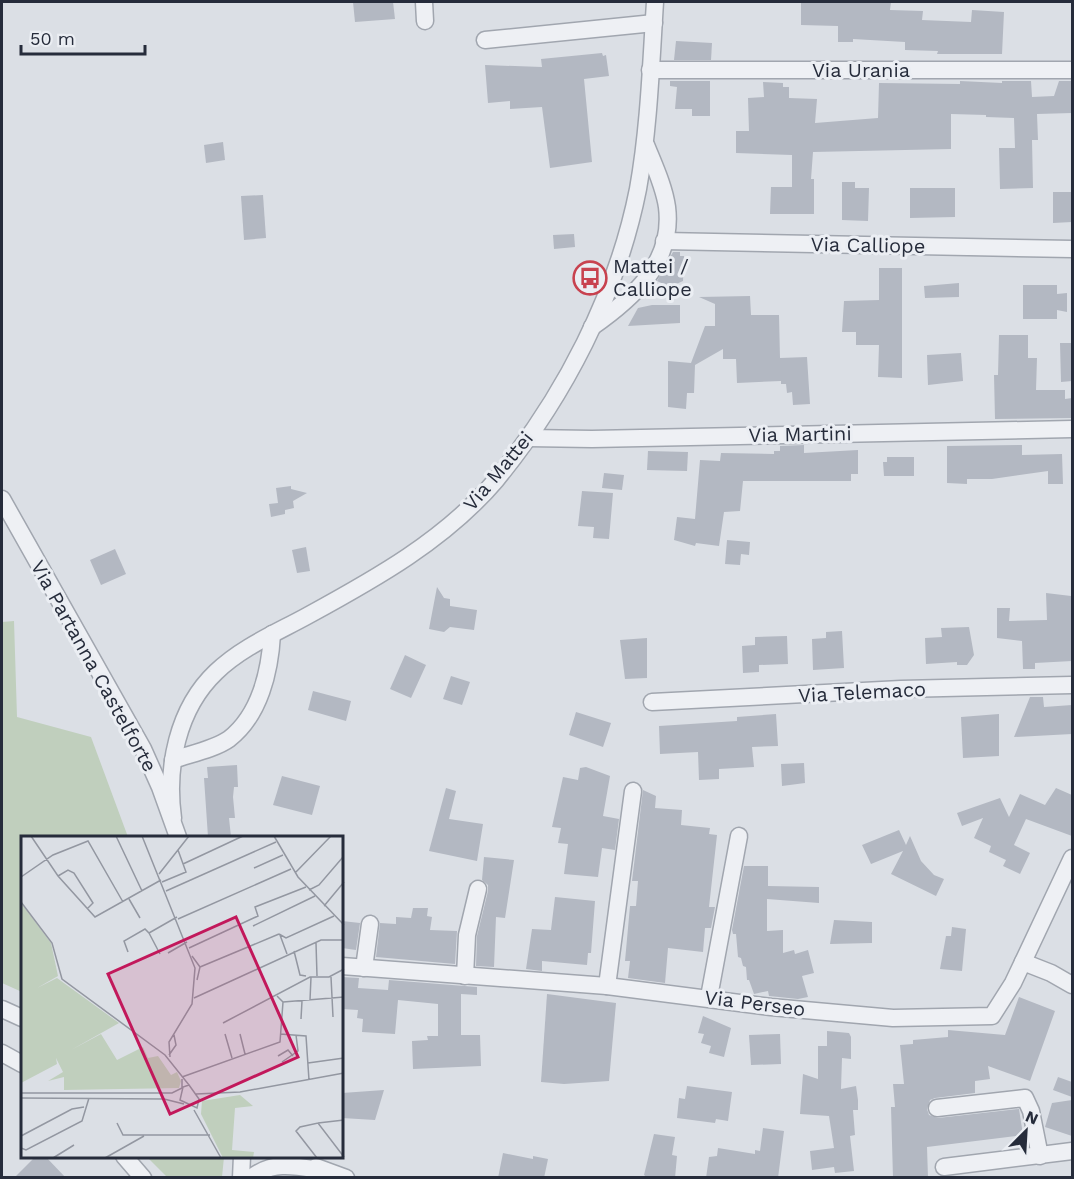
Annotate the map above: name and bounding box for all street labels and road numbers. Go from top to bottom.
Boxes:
street label: Via Urania [812,58,910,82]
street label: Via Calliope [810,232,926,258]
street label: Via Martini [748,421,852,447]
street label: Via Mattei [458,426,538,516]
street label: Via Partanna Castelforte [26,556,162,776]
street label: Via Telemaco [797,677,927,707]
street label: Via Perseo [703,985,807,1021]

